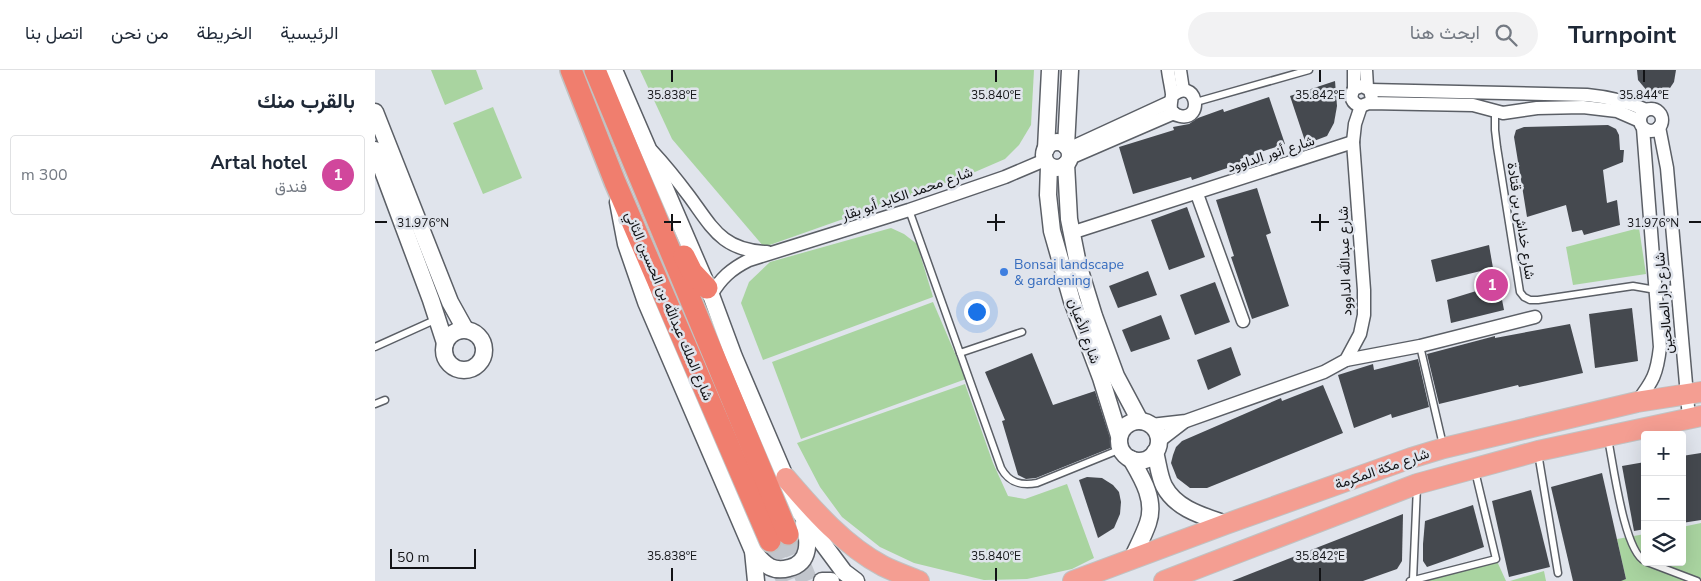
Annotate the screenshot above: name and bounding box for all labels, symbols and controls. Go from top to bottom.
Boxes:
search box [1188,12,1538,57]
text: Turnpoint [1568,19,1676,51]
text: ابحث هنا [1410,20,1480,46]
text: اتصل بنا [25,21,83,45]
text: من نحن [111,21,169,45]
text: الخريطة [197,21,252,45]
text: الرئيسية [280,21,338,45]
icon: search [1492,21,1520,49]
text: بالقرب منك [257,87,355,115]
text: 35.838°E [647,87,697,103]
text: 35.840°E [971,87,1021,103]
text: 35.842°E [1295,87,1345,103]
text: 35.844°E [1619,87,1669,103]
street label: شارع أنور الداوود [1225,131,1317,178]
text: Artal hotel [210,150,307,176]
street label: شارع خداش بن قتادة [1501,161,1540,281]
street label: شارع محمد الكايد أبو بقار [838,163,976,227]
text: 300 m [21,164,68,186]
text: 1 [333,164,343,186]
text: فندق [275,176,307,198]
street label: شارع عبدالله الداوود [1334,206,1357,316]
street label: شارع الملك عبدالله بن الحسين الثاني [619,209,718,404]
text: 31.976°N [397,215,449,231]
text: 31.976°N [1627,215,1679,231]
street label: شارع دار الصالحين [1650,251,1679,355]
place label: Bonsai landscape & gardening [1014,255,1124,290]
marker: Bonsai landscape & gardening [998,266,1010,278]
pin: 1 [1476,266,1508,304]
street label: شارع الأعيان [1062,296,1105,367]
your location [964,299,990,325]
map controls [1641,431,1686,566]
button: + [1641,431,1686,476]
street label: شارع مكة المكرمة [1332,444,1432,495]
button: − [1641,476,1686,521]
button: layers [1641,521,1686,566]
scale bar [390,546,476,569]
text: 50 m [397,548,429,567]
text: 35.838°E [647,548,697,564]
text: 35.840°E [971,548,1021,564]
text: 35.842°E [1295,548,1345,564]

